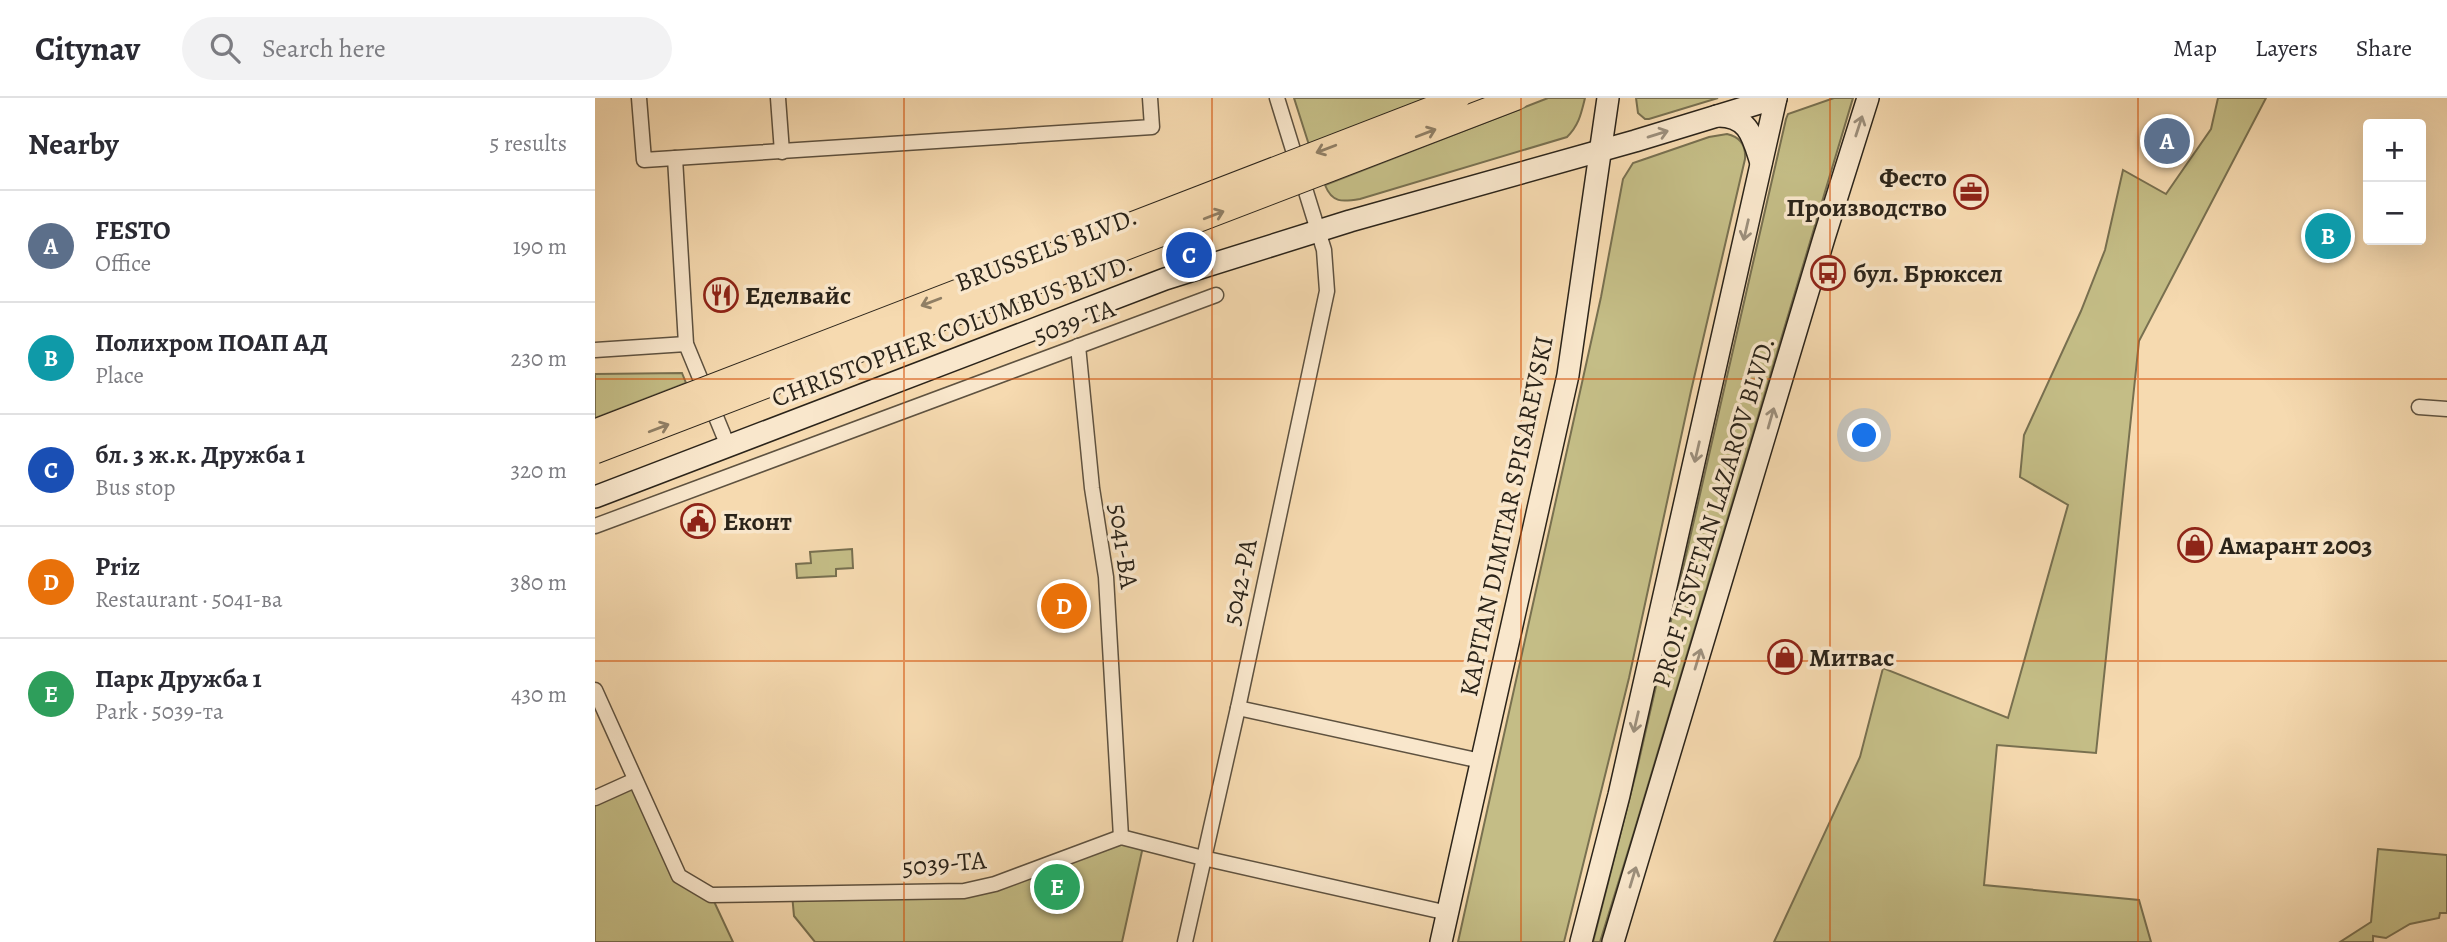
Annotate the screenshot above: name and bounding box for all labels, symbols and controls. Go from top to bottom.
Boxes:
search box [182,17,672,80]
text: Citynav [35,26,140,71]
icon: search [206,29,244,67]
text: Search here [262,31,386,66]
text: Map [2173,32,2217,64]
text: Layers [2255,32,2318,64]
text: Share [2356,32,2412,64]
one-way arrow [1853,115,1866,137]
pin: A [2144,115,2190,167]
map controls [2363,119,2426,245]
button: + [2363,119,2426,182]
text: Nearby [28,124,119,164]
one-way arrow [1415,125,1437,138]
one-way arrow [1647,127,1669,140]
text: 5 results [490,128,567,159]
one-way arrow [1316,144,1337,156]
place label: Фесто Производство [1786,160,1947,225]
office icon: Фесто Производство [1952,173,1990,211]
button: − [2363,182,2426,245]
street label: BRUSSELS BLVD. [950,199,1142,300]
one-way arrow [1203,207,1225,220]
pin: B [2305,210,2351,262]
text: FESTO [95,213,170,248]
one-way arrow [1739,218,1753,241]
pin: C [1166,229,1212,281]
text: A [44,231,58,262]
text: 190 m [513,231,567,262]
street label: CHRISTOPHER COLUMBUS BLVD. [766,245,1138,416]
text: Office [95,248,151,279]
bus stop icon: бул. Брюксел [1809,254,1847,292]
place label: бул. Брюксел [1853,256,2003,291]
restaurant icon: Еделвайс [702,276,740,314]
place label: Еделвайс [745,278,851,313]
street label: 5039-ТА [1028,290,1121,352]
one-way arrow [921,296,942,309]
text: Полихром ПОАП АД [95,325,328,360]
street label: KAPITAN DIMITAR SPISAREVSKI [1451,333,1562,700]
street label: PROF. TSVETAN LAZAROV BLVD. [1643,333,1783,692]
text: B [44,343,58,374]
text: 230 m [511,343,567,374]
text: Place [95,360,144,391]
one-way arrow [1765,407,1778,429]
your location [1847,418,1881,452]
one-way arrow [647,421,669,433]
text: бл. 3 ж.к. Дружба 1 [95,437,305,472]
one-way arrow [1689,440,1703,463]
text: C [44,455,58,486]
text: 320 m [511,455,567,486]
text: Bus stop [95,472,175,503]
street label: 5041-ВА [1100,501,1147,592]
public building icon: Еконт [679,502,717,540]
place label: Еконт [723,504,792,539]
shop icon: Амарант 2003 [2176,526,2214,564]
place label: Амарант 2003 [2218,528,2373,563]
street label: 5042-РА [1213,535,1266,628]
text: Priz [95,549,140,584]
text: D [43,567,59,598]
text: 380 m [510,567,567,598]
pin: D [1041,580,1087,632]
text: Restaurant · 5041-ва [95,584,283,615]
shop icon: Митвас [1766,638,1804,676]
place label: Митвас [1809,640,1894,675]
one-way arrow [1693,648,1706,670]
text: Парк Дружба 1 [95,661,262,696]
text: E [44,679,58,710]
text: 430 m [511,679,567,710]
text: Park · 5039-та [95,696,224,727]
one-way arrow [1628,710,1641,732]
street label: 5039-ТА [900,842,988,885]
pin: E [1034,861,1080,913]
one-way arrow [1627,866,1640,888]

